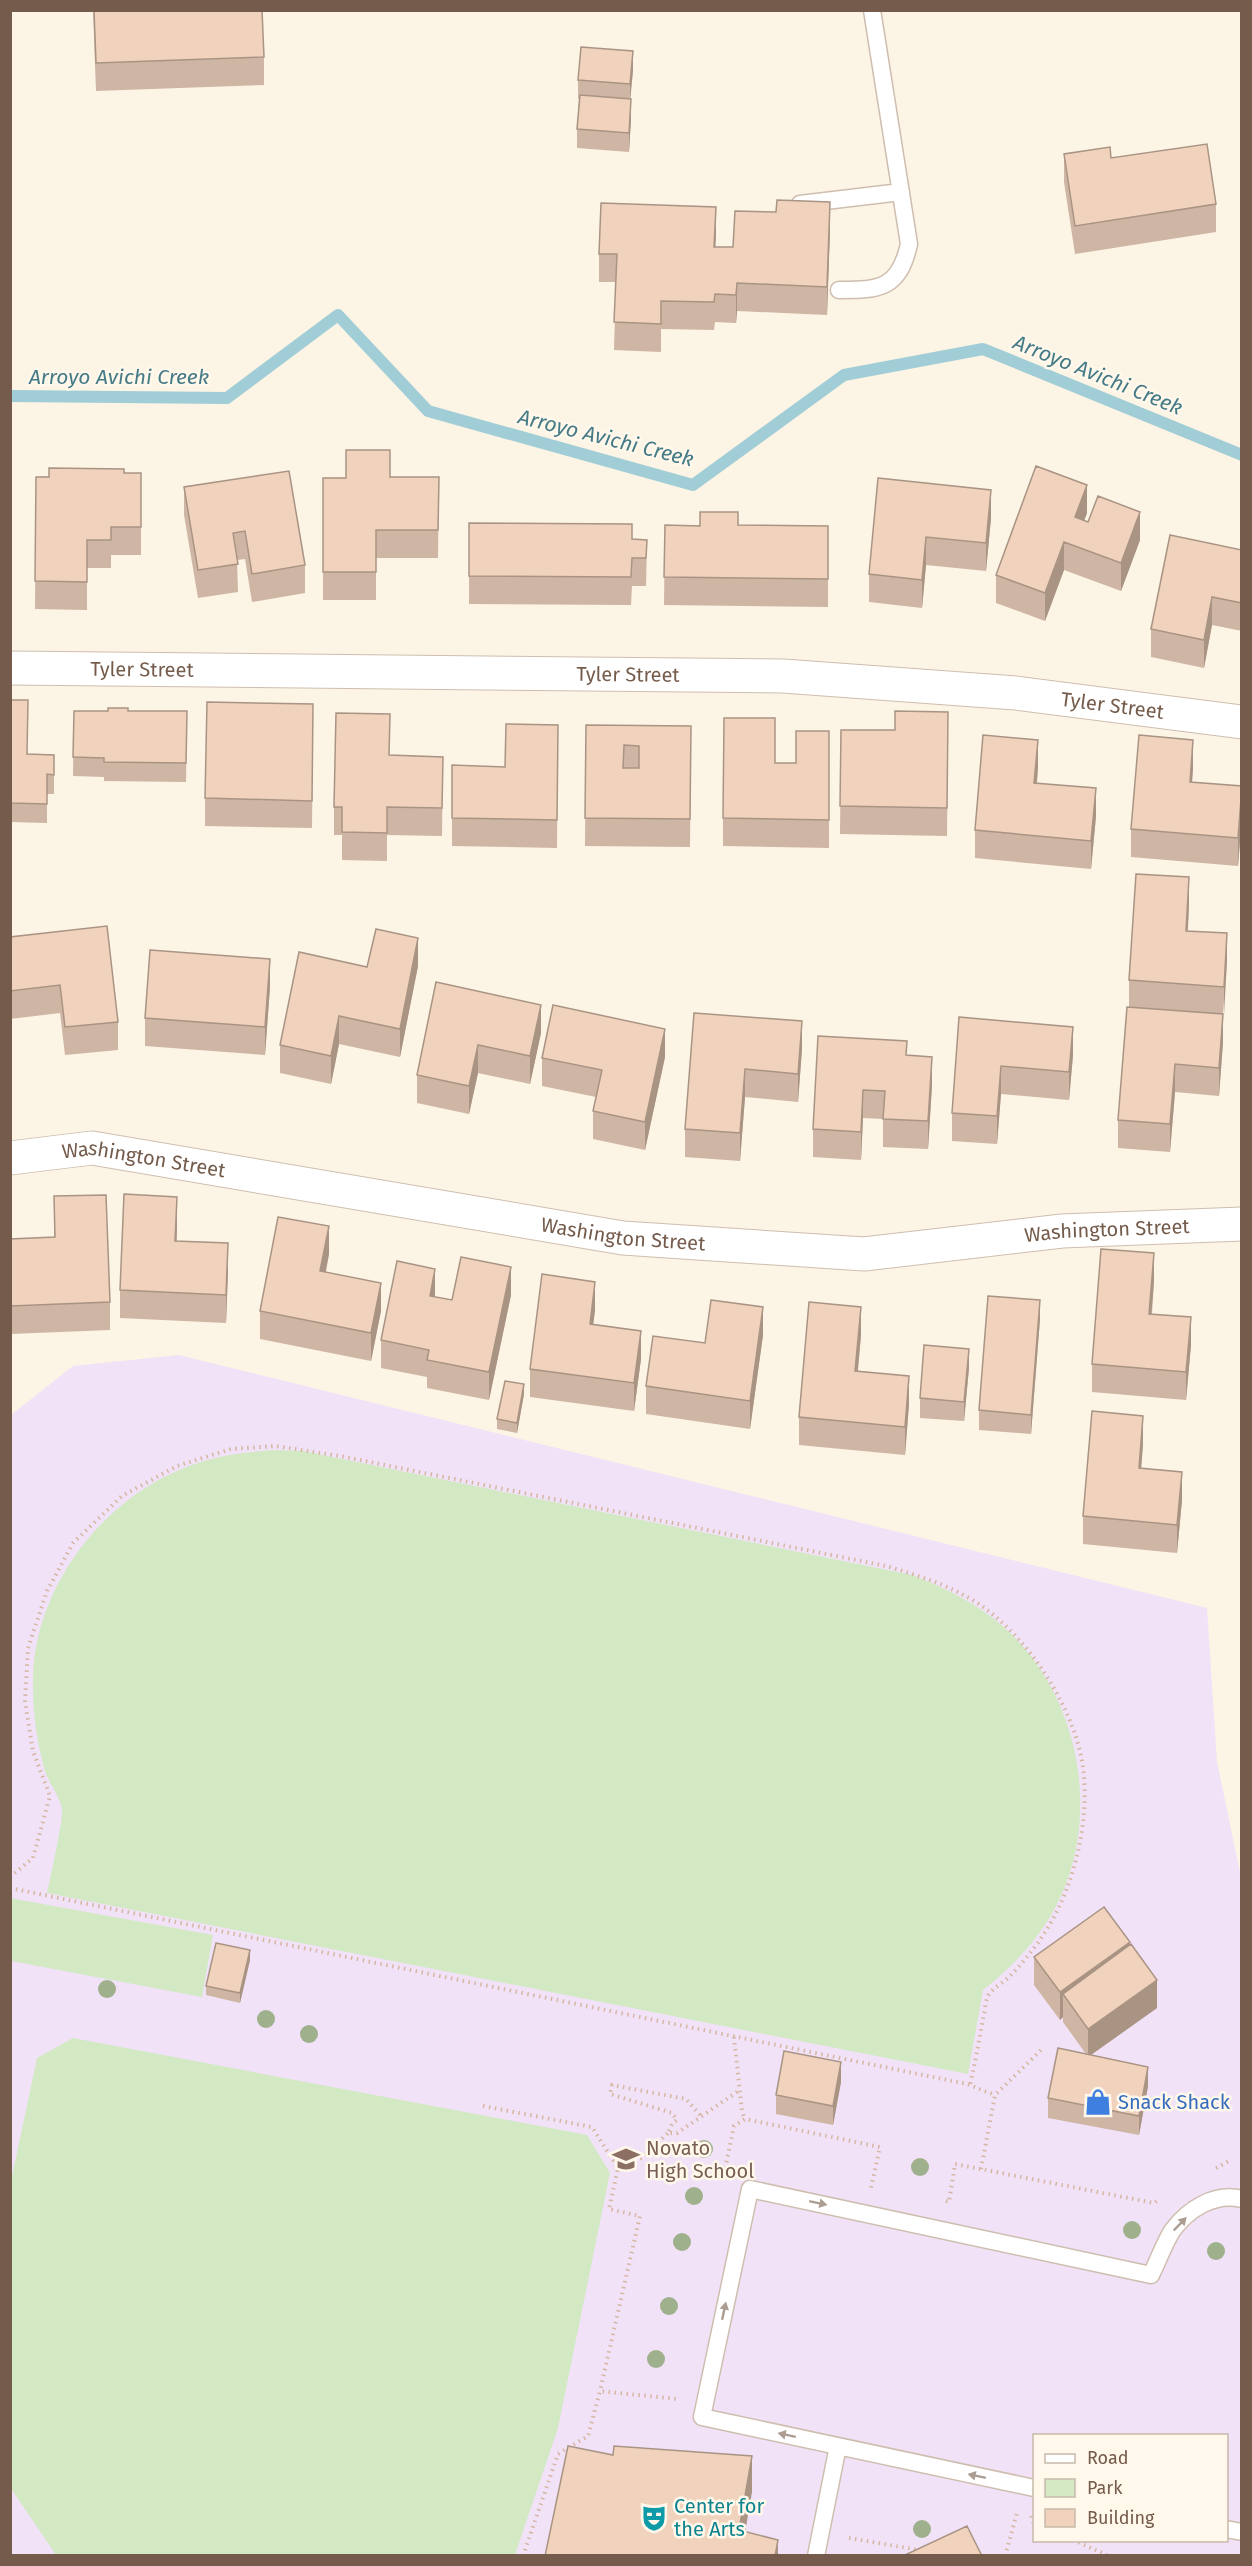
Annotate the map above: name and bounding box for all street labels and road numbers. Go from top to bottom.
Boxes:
street label: Tyler Street [90,657,195,682]
street label: Tyler Street [576,662,681,687]
street label: Tyler Street [1060,687,1166,724]
street label: Washington Street [60,1136,228,1183]
street label: Washington Street [539,1212,707,1255]
street label: Washington Street [1023,1214,1191,1247]

